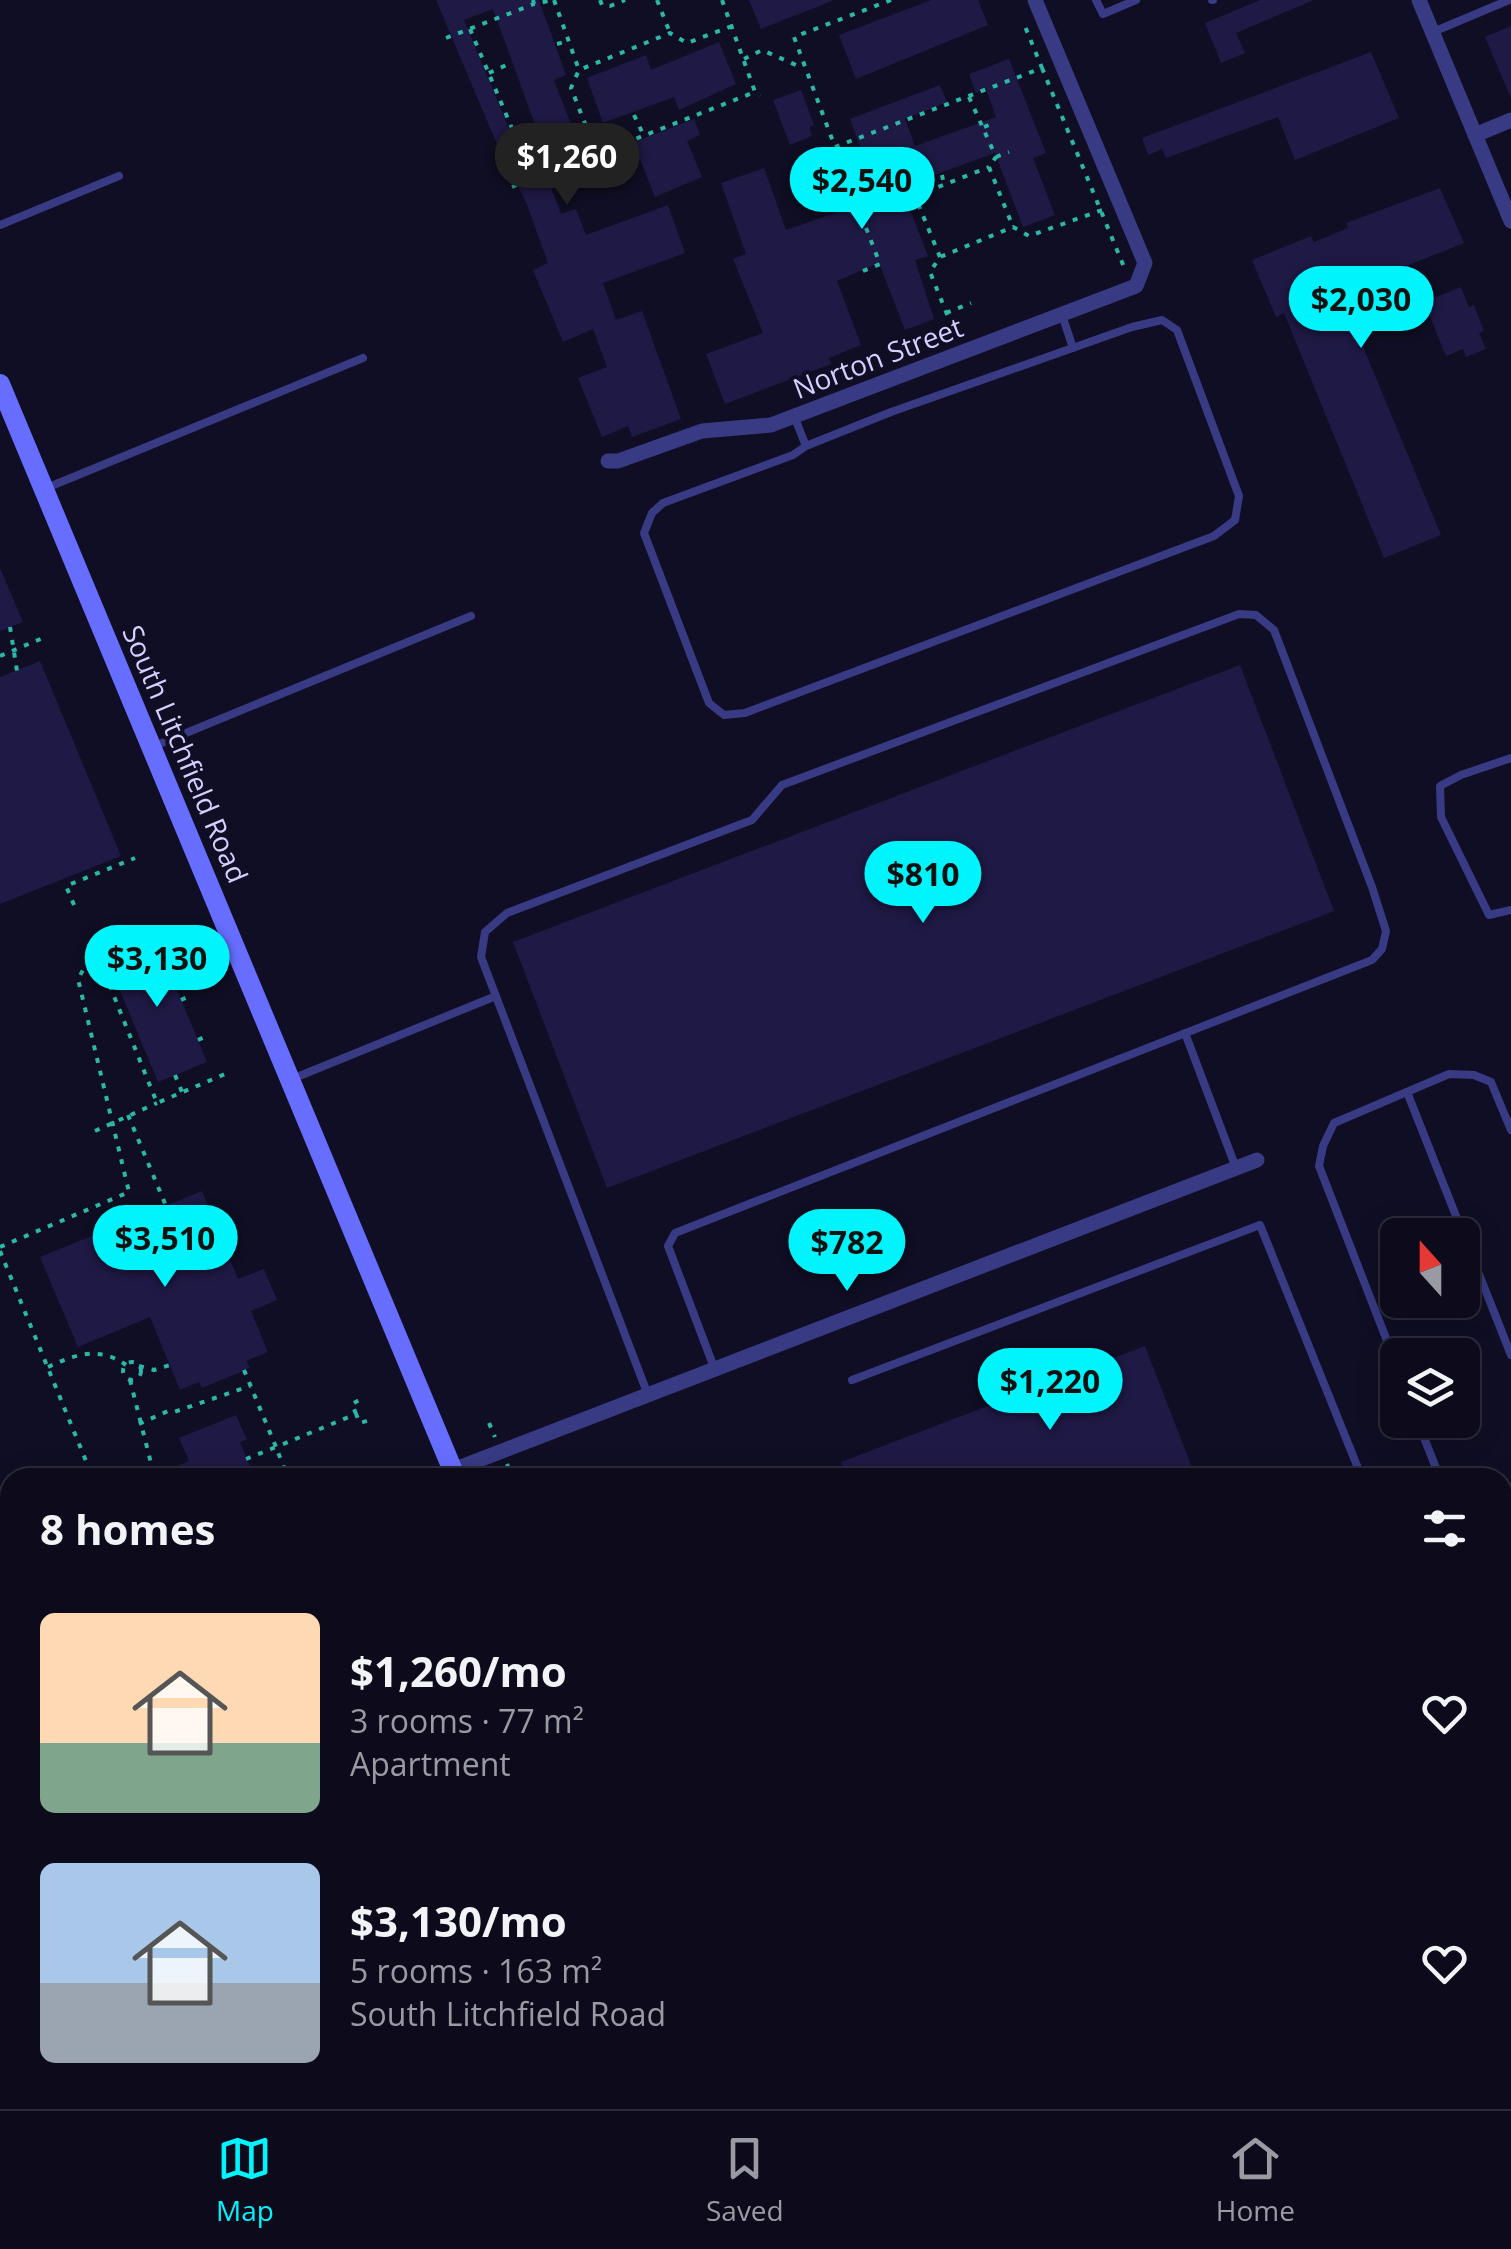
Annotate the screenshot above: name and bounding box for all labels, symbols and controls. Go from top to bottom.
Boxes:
pin: $1,260 [486,123,648,208]
text: $1,260 [517,134,617,177]
pin: $2,540 [781,147,943,232]
text: $2,540 [812,158,912,201]
pin: $2,030 [1280,266,1442,351]
text: $2,030 [1311,277,1411,320]
street label: Norton Street [787,307,968,407]
street label: South Litchfield Road [114,619,257,888]
pin: $810 [864,841,982,926]
text: $810 [886,852,960,895]
pin: $3,130 [76,925,238,1010]
text: $3,130 [107,936,207,979]
pin: $3,510 [84,1205,246,1290]
pin: $782 [788,1209,906,1294]
text: $3,510 [115,1216,215,1259]
north arrow [1380,1218,1480,1318]
map controls [1380,1218,1480,1438]
text: $782 [810,1220,884,1263]
button: layers [1380,1338,1480,1438]
pin: $1,220 [969,1348,1131,1433]
text: $1,220 [1000,1359,1100,1402]
text: 8 homes [40,1500,215,1557]
icon: filters [1417,1501,1472,1556]
text: $1,260/mo [350,1642,567,1699]
icon: home [120,1653,240,1773]
icon: heart [1417,1686,1472,1741]
text: 3 rooms · 77 m² [350,1699,584,1742]
text: Apartment [350,1742,511,1785]
text: $3,130/mo [350,1892,567,1949]
icon: home [120,1903,240,2023]
icon: heart [1417,1936,1472,1991]
text: 5 rooms · 163 m² [350,1949,602,1992]
text: South Litchfield Road [350,1992,666,2035]
tab: Map [216,2131,274,2229]
tab: Saved [706,2131,784,2229]
tab: Home [1216,2131,1295,2229]

